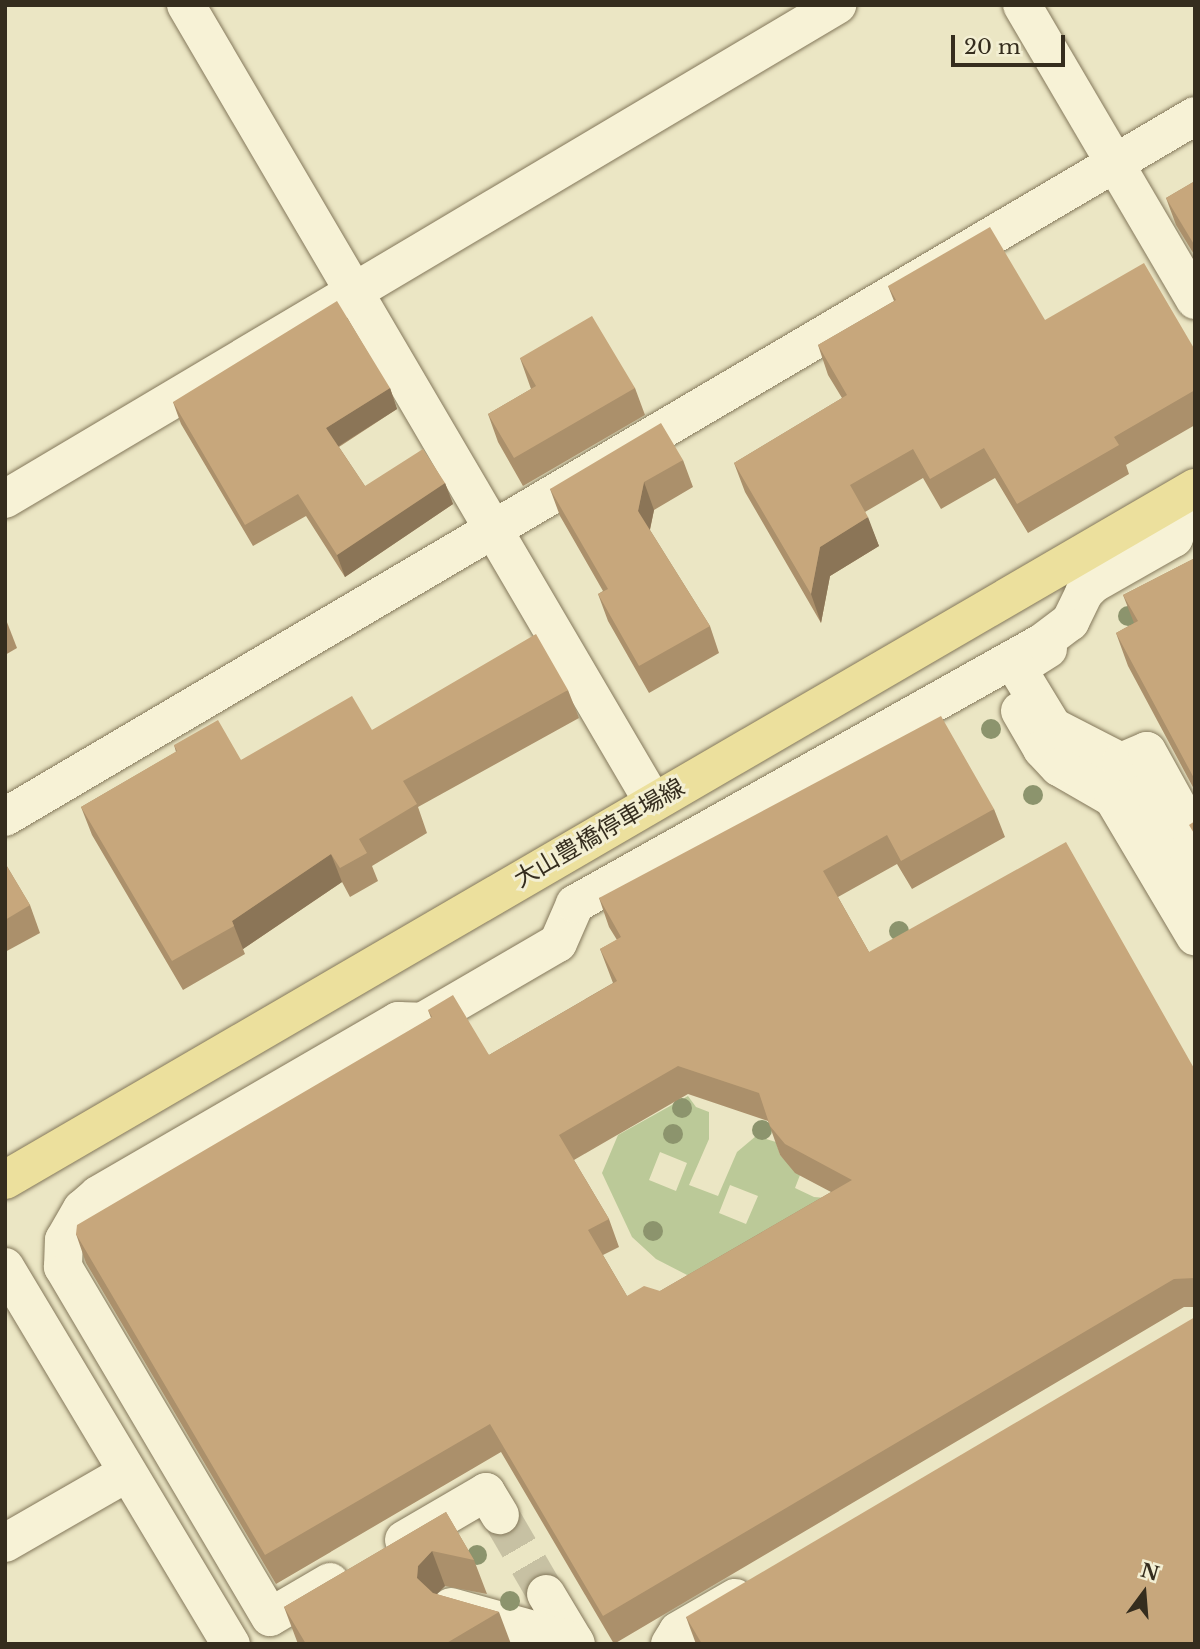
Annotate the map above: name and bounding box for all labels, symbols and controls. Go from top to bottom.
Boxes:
scale bar [955,21,1069,65]
text: 20 m [964,34,1021,60]
street label: 大山豊橋停車場線 [509,773,689,893]
north arrow [1109,1558,1179,1628]
text: N [1138,1559,1162,1586]

